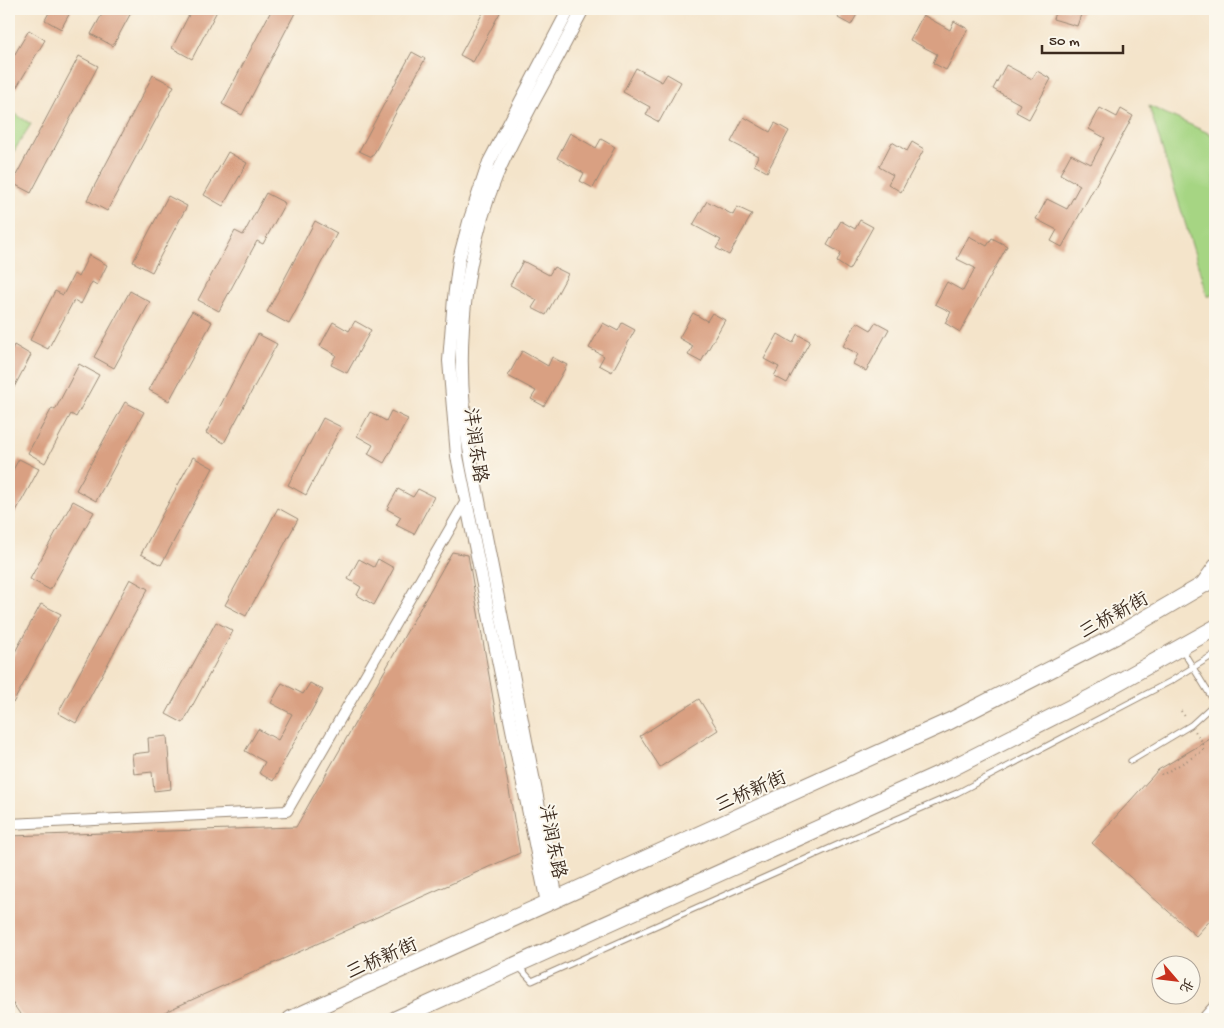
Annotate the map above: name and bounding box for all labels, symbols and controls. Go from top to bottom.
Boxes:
scale bar [1042,22,1123,54]
text: 50 m [1049,33,1080,51]
street label: 沣润东路 [457,406,491,485]
street label: 三桥新街 [1075,588,1154,646]
street label: 三桥新街 [712,766,791,819]
street label: 沣润东路 [532,802,570,881]
street label: 三桥新街 [343,933,422,986]
north arrow [1152,956,1202,1006]
text: 北 [1174,975,1196,995]

